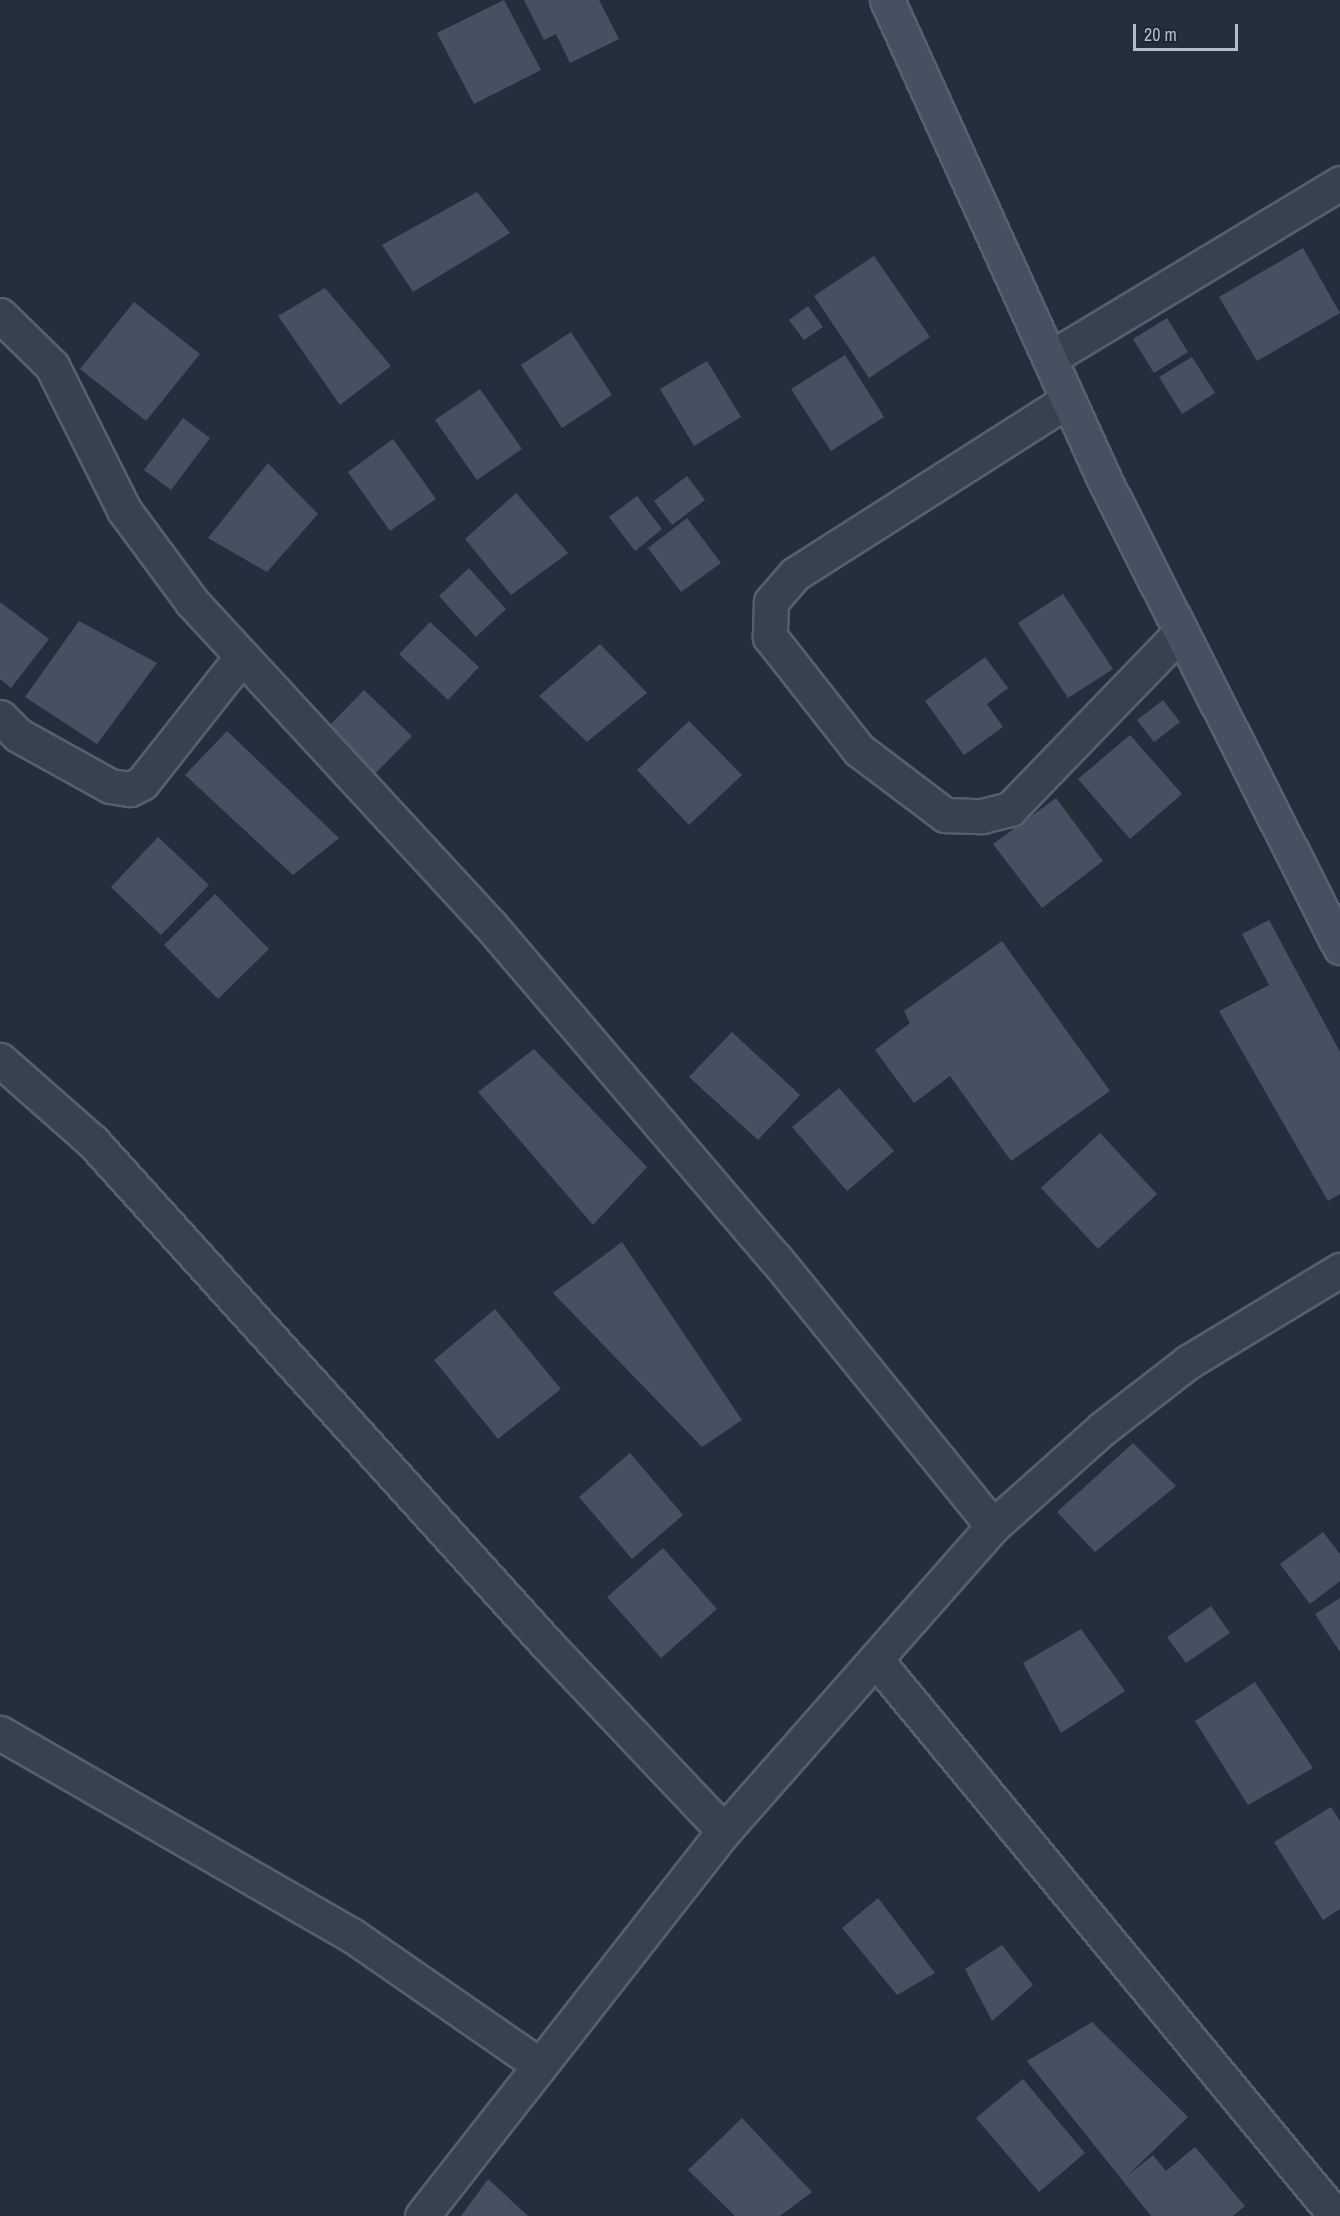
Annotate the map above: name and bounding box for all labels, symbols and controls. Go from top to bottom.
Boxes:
scale bar [1136,12,1241,50]
text: 20 m [1144,22,1177,47]

